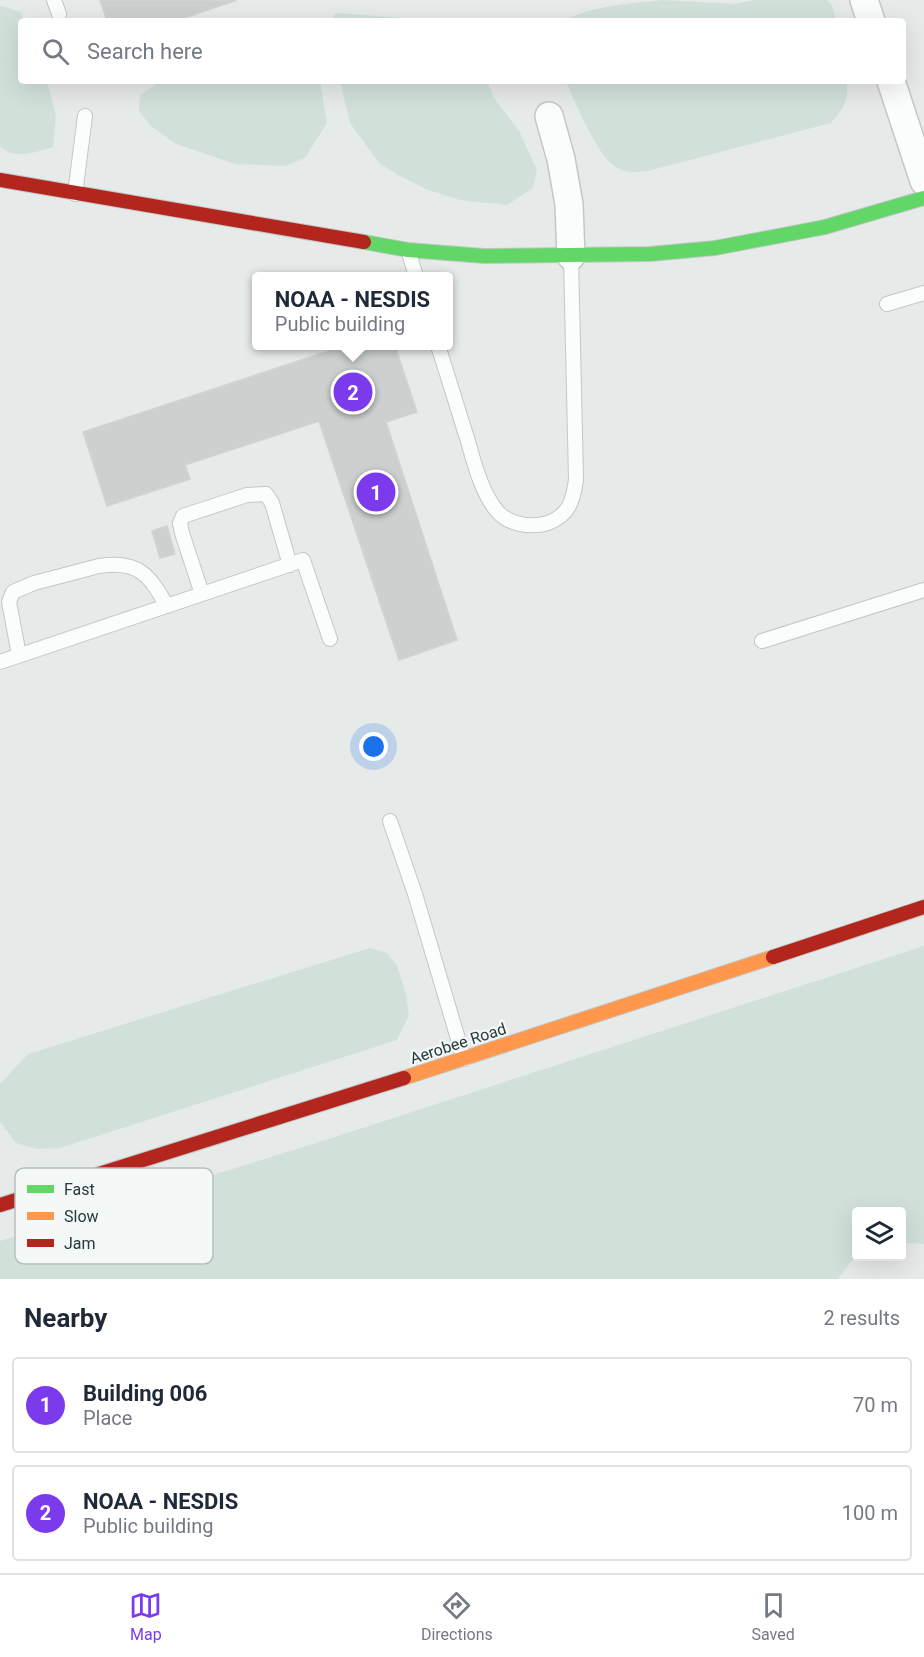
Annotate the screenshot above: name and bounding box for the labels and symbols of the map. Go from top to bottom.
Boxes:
pin: 2 [334,370,372,414]
pin: 1 [356,470,395,514]
your location [359,732,388,761]
street label: Aerobee Road [408,1019,509,1068]
legend [15,1168,213,1264]
text: Fast [64,1180,95,1199]
text: Slow [64,1207,99,1226]
text: Jam [64,1234,96,1253]

